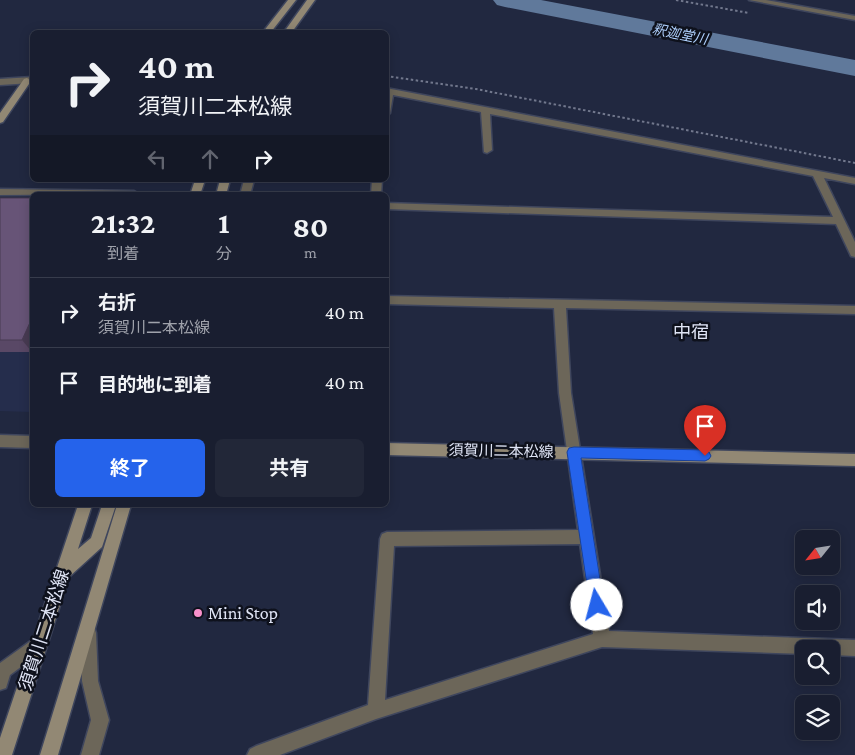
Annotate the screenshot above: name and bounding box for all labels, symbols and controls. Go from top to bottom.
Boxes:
water label: 釈迦堂川 [651,21,711,48]
text: 40 m [138,47,215,86]
icon: right [55,50,120,115]
text: 須賀川二本松線 [138,94,292,119]
icon: left [143,145,171,173]
icon: ahead [196,145,224,173]
icon: right [249,145,277,173]
text: 21:32 [91,206,155,239]
text: 1 [218,206,230,239]
text: 80 [293,210,328,243]
text: m [304,244,317,261]
text: 到着 [107,245,139,262]
text: 分 [216,245,232,262]
text: 右折 [98,292,136,313]
icon: right [55,299,83,327]
text: 40 m [325,302,364,323]
text: 須賀川二本松線 [98,319,210,336]
district label: 中宿 [673,322,709,342]
icon: arrive [55,369,83,397]
text: 40 m [325,372,364,393]
text: 目的地に到着 [98,374,212,395]
pin [684,405,726,456]
icon: arrive [691,412,719,440]
button: 終了 [55,439,205,497]
button: 共有 [215,439,364,497]
street label: 須賀川二本松線 [448,442,554,460]
north arrow [795,530,840,575]
map controls [795,530,840,740]
street label: 須賀川二本松線 [15,567,73,693]
position arrow [570,578,622,630]
button: sound [795,585,840,630]
place label: Mini Stop [208,603,278,623]
marker: Mini Stop [192,607,204,619]
button: search [795,640,840,685]
button: layers [795,695,840,740]

